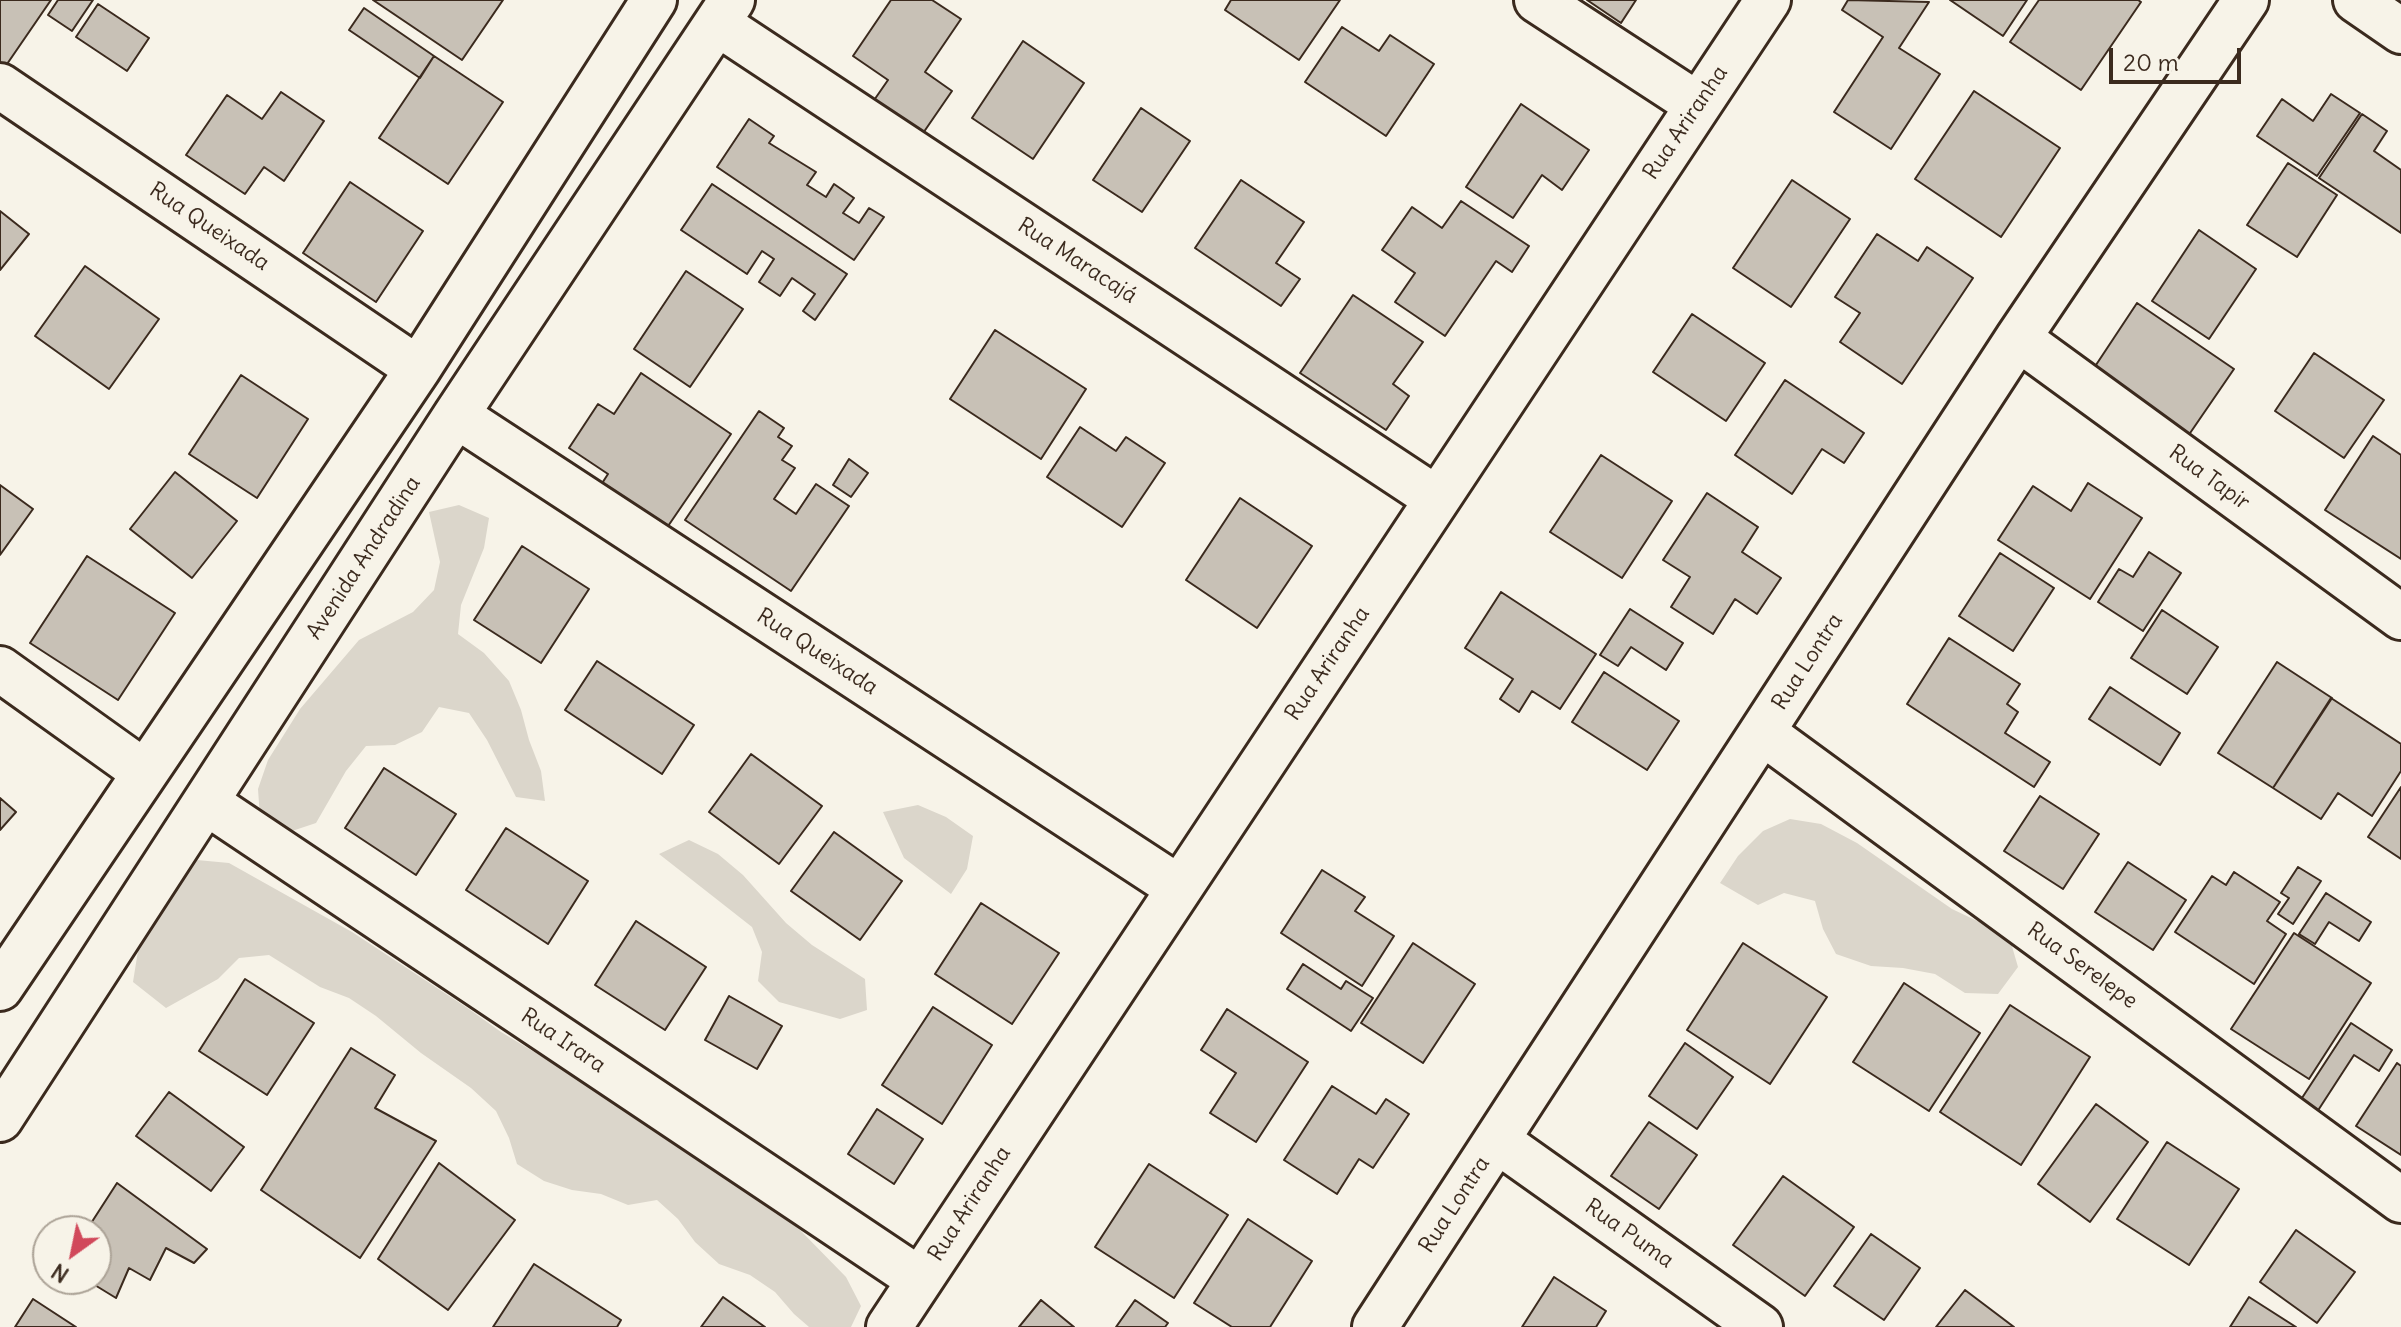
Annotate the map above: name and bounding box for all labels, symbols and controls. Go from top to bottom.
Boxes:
scale bar [2113,32,2245,82]
text: 20 m [2123,47,2179,77]
street label: Rua Ariranha [1638,61,1734,185]
street label: Rua Queixada [144,177,274,277]
street label: Rua Maracajá [1012,213,1142,309]
street label: Rua Tapir [2163,440,2255,516]
street label: Avenida Andradina [301,472,427,644]
street label: Rua Ariranha [1280,602,1376,726]
street label: Rua Queixada [752,603,882,701]
street label: Rua Lontra [1767,609,1849,715]
street label: Rua Serelepe [2022,917,2142,1015]
street label: Rua Irara [516,1003,610,1079]
street label: Rua Ariranha [923,1142,1017,1266]
street label: Rua Lontra [1414,1152,1496,1258]
street label: Rua Puma [1580,1194,1678,1274]
north arrow [32,1215,112,1295]
text: N [46,1258,74,1289]

